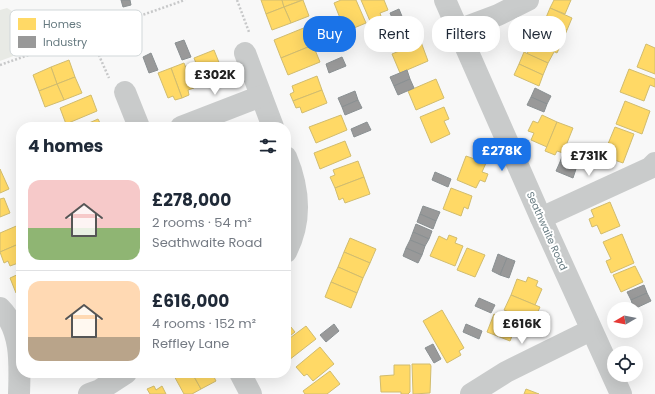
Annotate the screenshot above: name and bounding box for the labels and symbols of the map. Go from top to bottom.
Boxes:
legend [10,10,142,56]
text: Homes [43,16,82,32]
text: Industry [43,34,88,50]
pin: £302K [187,62,243,96]
pin: £278K [474,138,530,172]
pin: £731K [561,143,617,177]
street label: Seathwaite Road [523,189,571,273]
north arrow [607,302,643,338]
pin: £616K [494,311,550,345]

